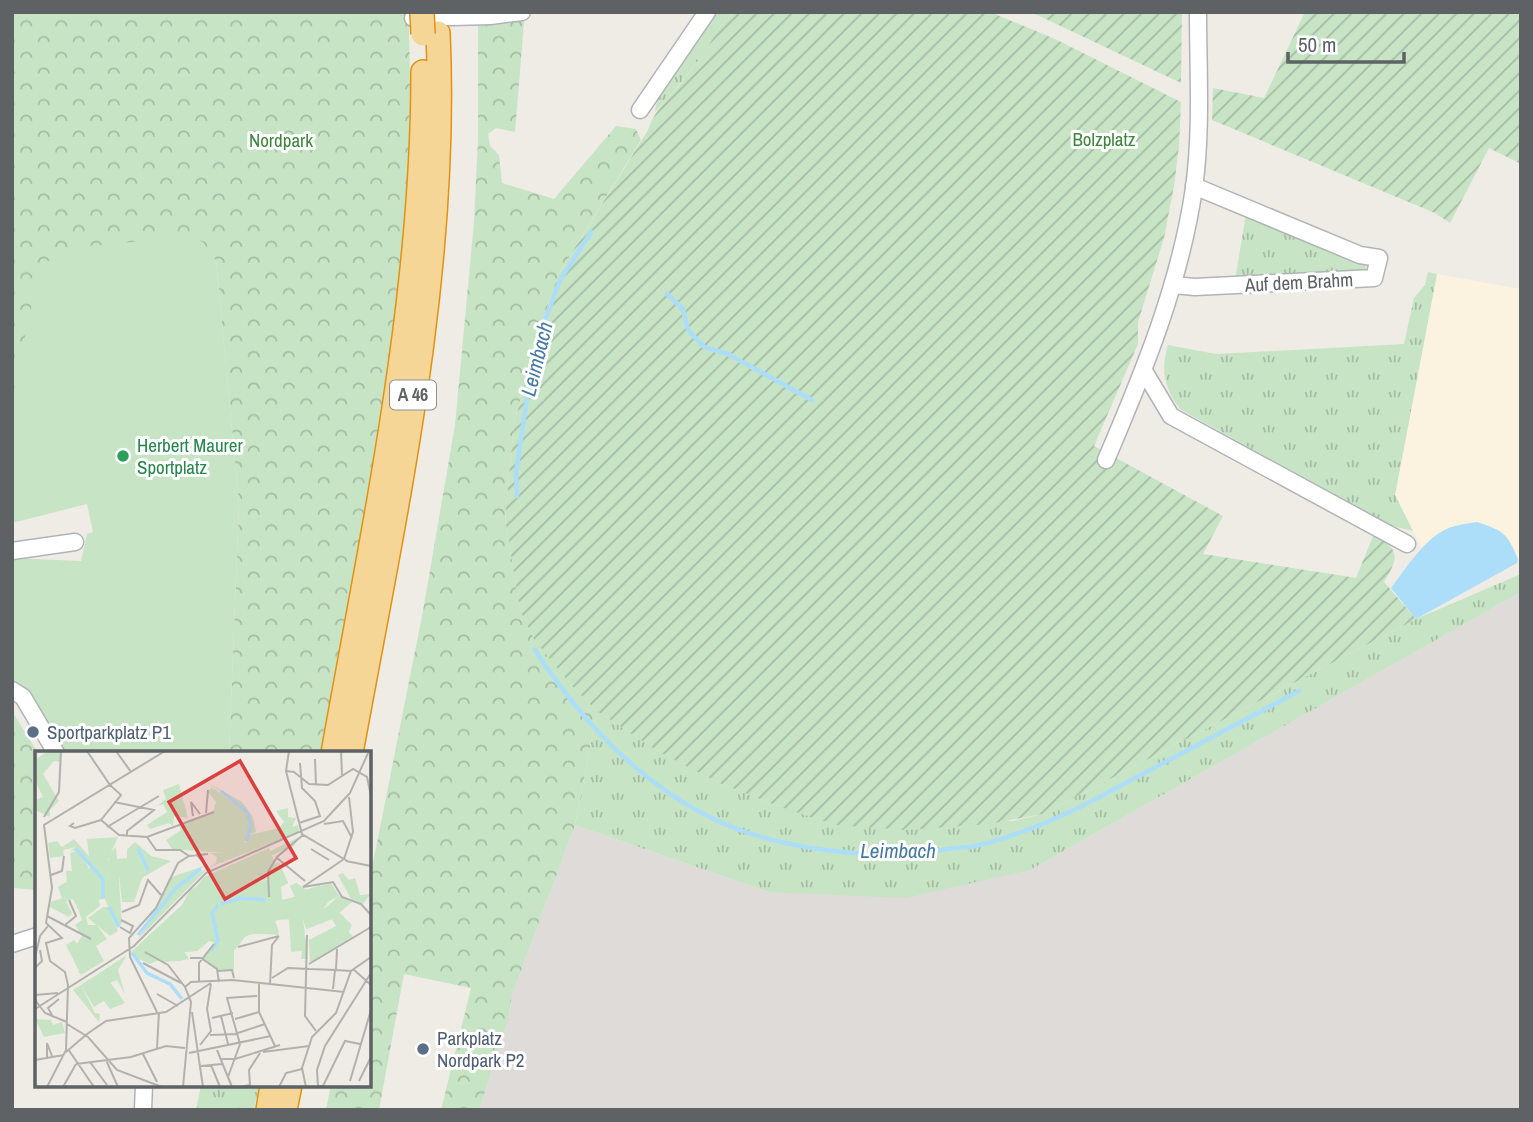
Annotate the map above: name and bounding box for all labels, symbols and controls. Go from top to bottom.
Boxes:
scale bar [1288,21,1404,65]
text: 50 m [1298,30,1336,59]
park label: Bolzplatz [1072,126,1136,152]
park label: Nordpark [249,127,313,153]
street label: Auf dem Brahm [1243,266,1354,298]
water label: Leimbach [513,319,560,399]
road number: A 46 [390,380,436,410]
place label: Herbert Maurer Sportplatz [137,432,243,480]
marker: Herbert Maurer Sportplatz [115,448,131,464]
place label: Sportparkplatz P1 [47,719,171,745]
marker: Sportparkplatz P1 [25,724,41,740]
inset map [35,751,371,1087]
water label: Leimbach [860,836,936,865]
place label: Parkplatz Nordpark P2 [437,1025,524,1073]
marker: Parkplatz Nordpark P2 [415,1041,431,1057]

